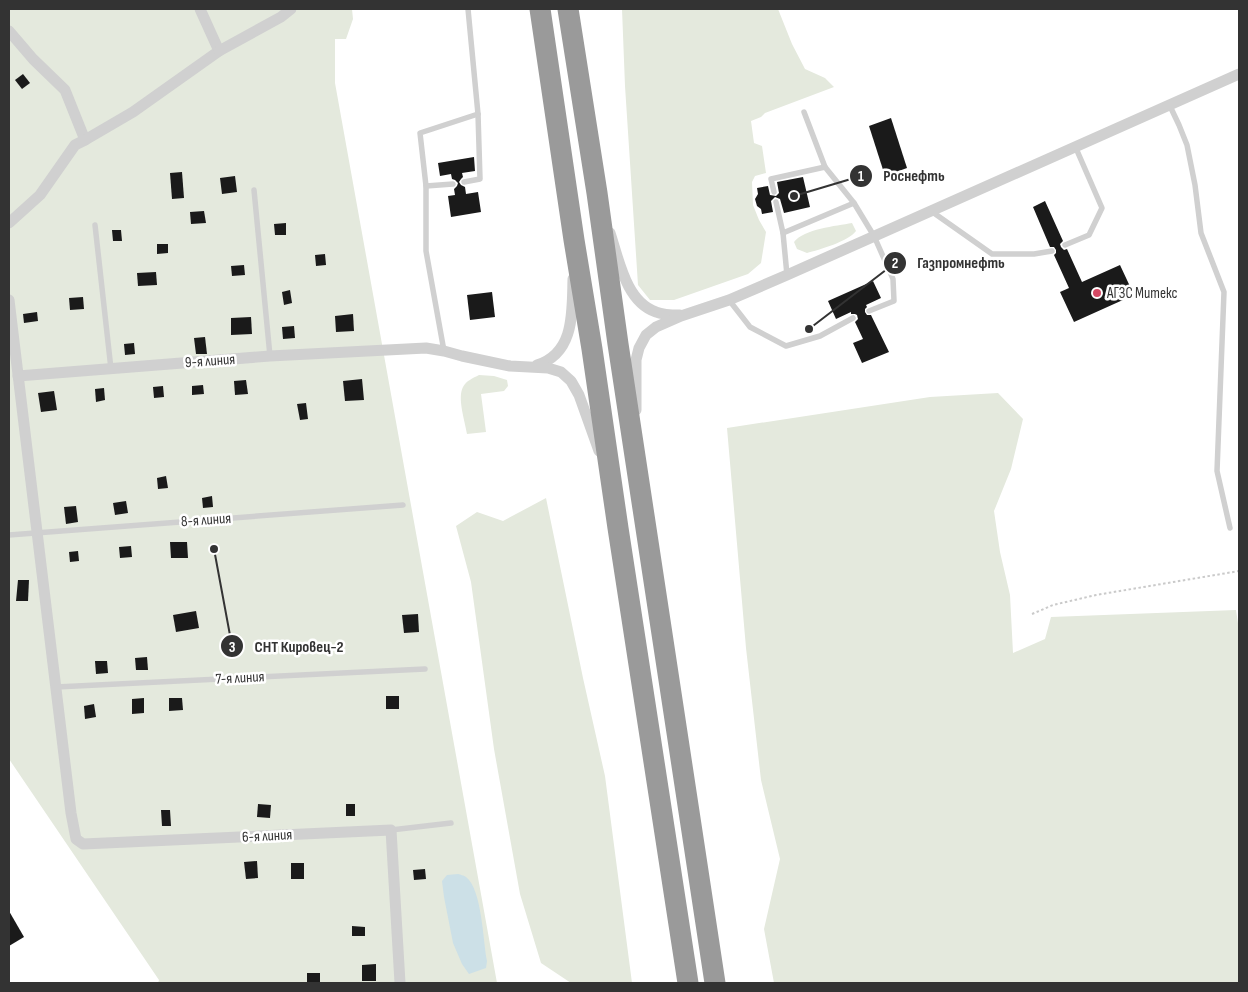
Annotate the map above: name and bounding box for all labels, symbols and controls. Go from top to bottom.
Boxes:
callout: Роснефть [848,160,955,191]
text: 1 [858,167,864,186]
text: Роснефть [883,167,945,186]
callout: Газпромнефть [882,247,1015,278]
text: 2 [892,254,898,273]
text: Газпромнефть [917,254,1005,273]
place label: АГЗС Митекс [1106,284,1177,303]
marker: АГЗС Митекс [1091,287,1103,299]
street label: 9-я линия [184,350,236,372]
street label: 8-я линия [180,509,232,531]
callout: СНТ Кировец-2 [220,631,354,662]
text: 3 [229,638,236,657]
text: СНТ Кировец-2 [254,638,344,657]
street label: 7-я линия [215,667,265,689]
street label: 6-я линия [241,825,293,847]

